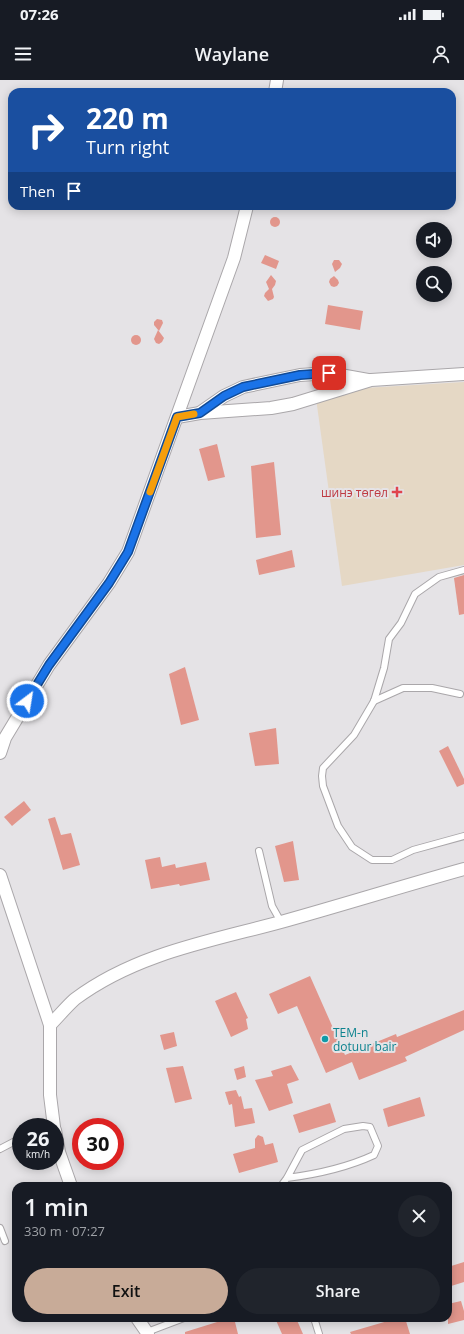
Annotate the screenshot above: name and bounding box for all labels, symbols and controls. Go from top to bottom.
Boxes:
text: 07:26 [20,4,59,24]
text: Waylane [195,42,269,66]
icon: menu [12,43,34,65]
icon: person [430,43,452,65]
text: 220 m [86,99,169,137]
icon: right [20,104,72,156]
text: Turn right [86,135,169,159]
icon: arrive [63,180,85,202]
text: Then [20,181,55,201]
map controls [416,222,452,302]
button: sound [416,222,452,258]
button: search [416,266,452,302]
pin [312,356,346,390]
icon: arrive [318,362,340,384]
place label: шинэ төгөл [321,484,388,501]
marker: шинэ төгөл [391,486,403,498]
position arrow [6,680,48,722]
place label: TEM-n dotuur bair [333,1024,397,1055]
marker: TEM-n dotuur bair [320,1034,330,1044]
speed limit sign: 30 [72,1118,124,1170]
text: 26 [27,1125,49,1152]
text: km/h [26,1147,50,1161]
text: 1 min [24,1190,89,1223]
button: close [398,1195,440,1237]
text: 330 m · 07:27 [24,1222,105,1240]
button: Exit [24,1268,228,1314]
button: Share [236,1268,440,1314]

